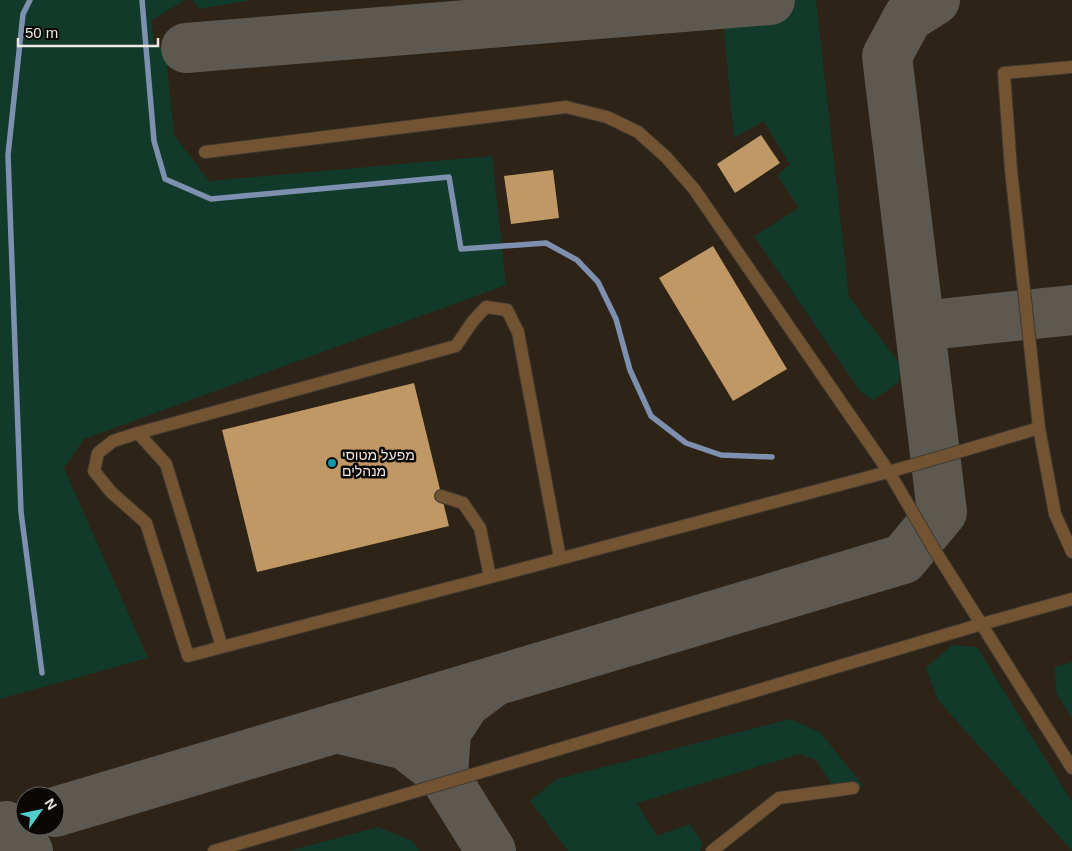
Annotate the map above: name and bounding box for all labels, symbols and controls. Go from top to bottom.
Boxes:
scale bar [18,15,158,47]
text: 50 m [25,24,58,41]
place label: מפעל מטוסי מנהלים [342,447,415,479]
marker: מפעל מטוסי מנהלים [326,457,338,469]
north arrow [15,786,65,836]
text: N [41,795,60,813]

